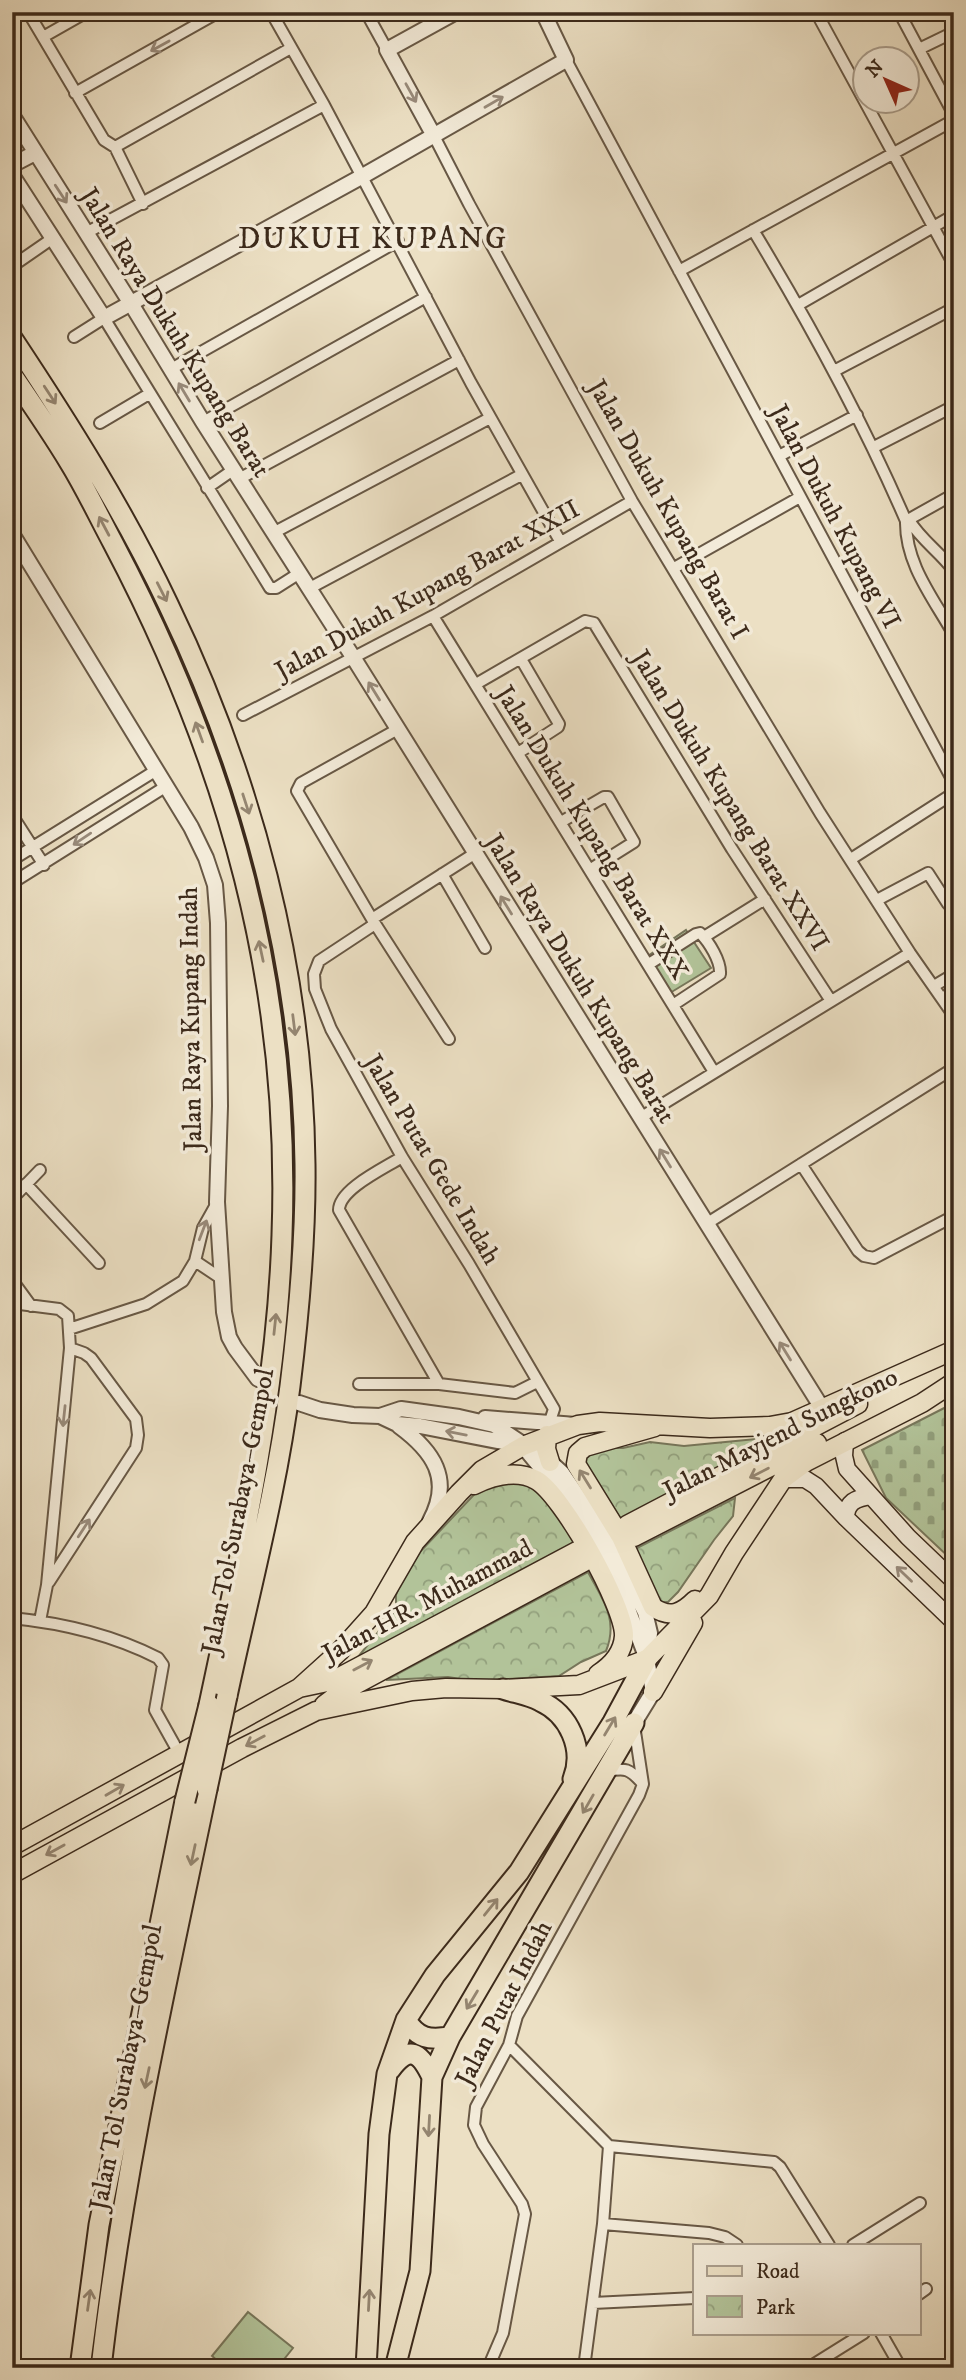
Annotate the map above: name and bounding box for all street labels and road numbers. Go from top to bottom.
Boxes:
street label: Jalan Raya Dukuh Kupang Barat [71,180,278,484]
street label: Jalan Dukuh Kupang Barat I [579,372,756,646]
street label: Jalan Dukuh Kupang VI [761,397,908,634]
street label: Jalan Dukuh Kupang Barat XXII [268,493,586,689]
street label: Jalan Dukuh Kupang Barat XXVI [622,642,836,957]
street label: Jalan Dukuh Kupang Barat XXX [486,678,696,986]
street label: Jalan Raya Dukuh Kupang Barat [476,826,683,1130]
street label: Jalan Raya Kupang Indah [173,886,210,1153]
street label: Jalan Putat Gede Indah [355,1047,508,1271]
street label: Jalan Mayjend Sungkono [656,1361,903,1509]
street label: Jalan Tol Surabaya–Gempol [194,1365,282,1659]
street label: Jalan HR. Muhammad [315,1532,539,1672]
street label: Jalan Putat Indah [447,1915,560,2094]
street label: Jalan Tol Surabaya–Gempol [82,1921,170,2215]

